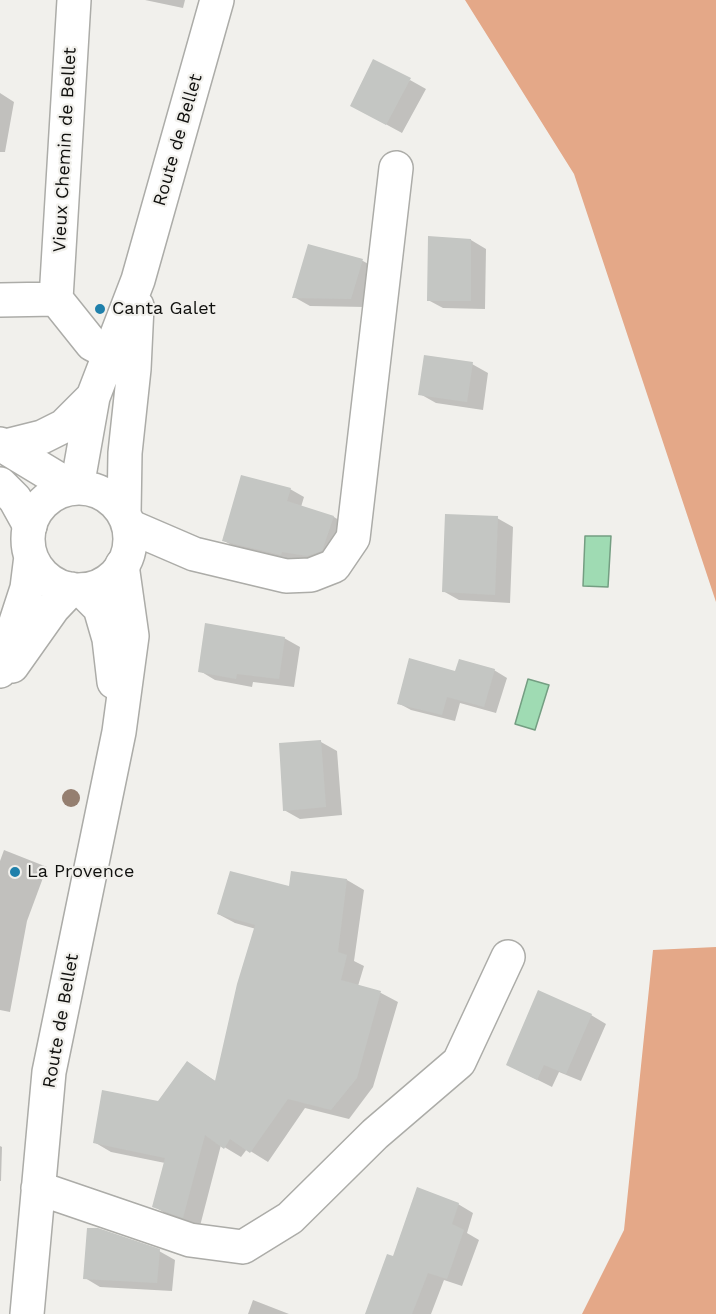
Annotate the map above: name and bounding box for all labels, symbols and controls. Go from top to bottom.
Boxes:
street label: Vieux Chemin de Bellet [49,47,81,253]
street label: Route de Bellet [149,72,207,208]
place label: Canta Galet [112,298,216,320]
marker: Canta Galet [93,302,107,316]
place label: La Provence [27,861,134,883]
marker: La Provence [8,865,22,879]
street label: Route de Bellet [39,952,83,1090]

